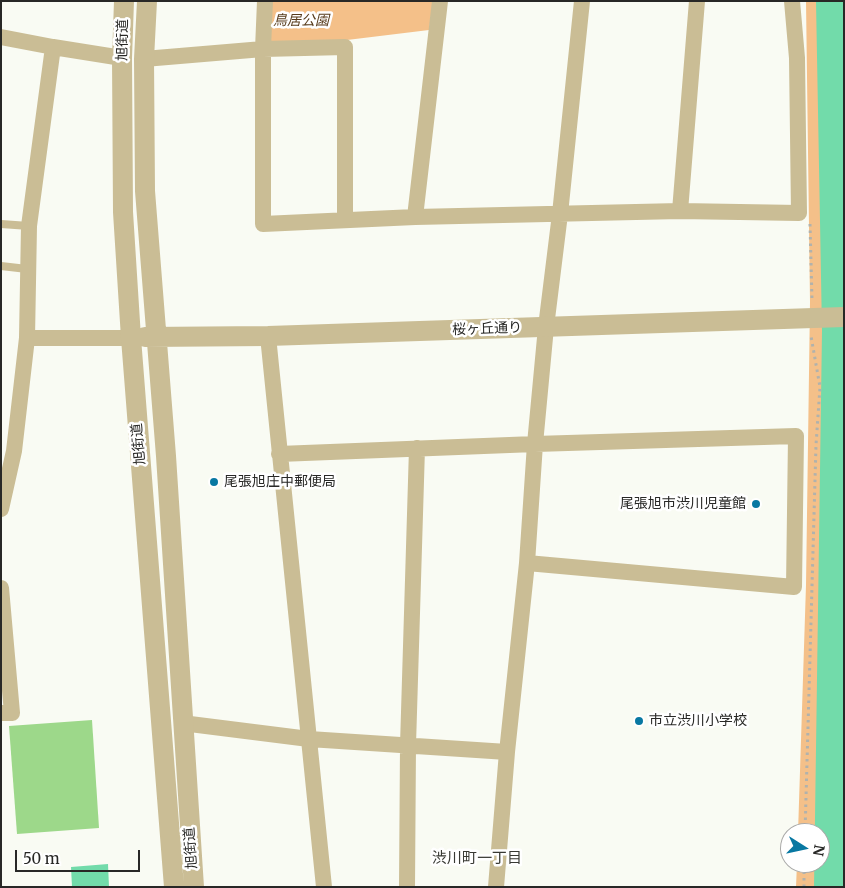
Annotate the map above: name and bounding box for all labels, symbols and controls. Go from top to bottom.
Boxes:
park label: 鳥居公園 [273,13,329,29]
street label: 旭街道 [114,19,132,61]
street label: 桜ヶ丘通り [452,319,522,339]
street label: 旭街道 [129,422,149,466]
place label: 尾張旭庄中郵便局 [224,474,336,490]
marker: 尾張旭庄中郵便局 [208,476,220,488]
place label: 尾張旭市渋川児童館 [620,496,746,512]
marker: 尾張旭市渋川児童館 [750,498,762,510]
place label: 市立渋川小学校 [649,713,747,729]
marker: 市立渋川小学校 [633,715,645,727]
north arrow [780,823,830,873]
street label: 旭街道 [181,826,201,870]
scale bar [18,840,142,872]
text: N [809,843,829,857]
text: 50 m [23,849,60,868]
district label: 渋川町一丁目 [432,850,522,868]

